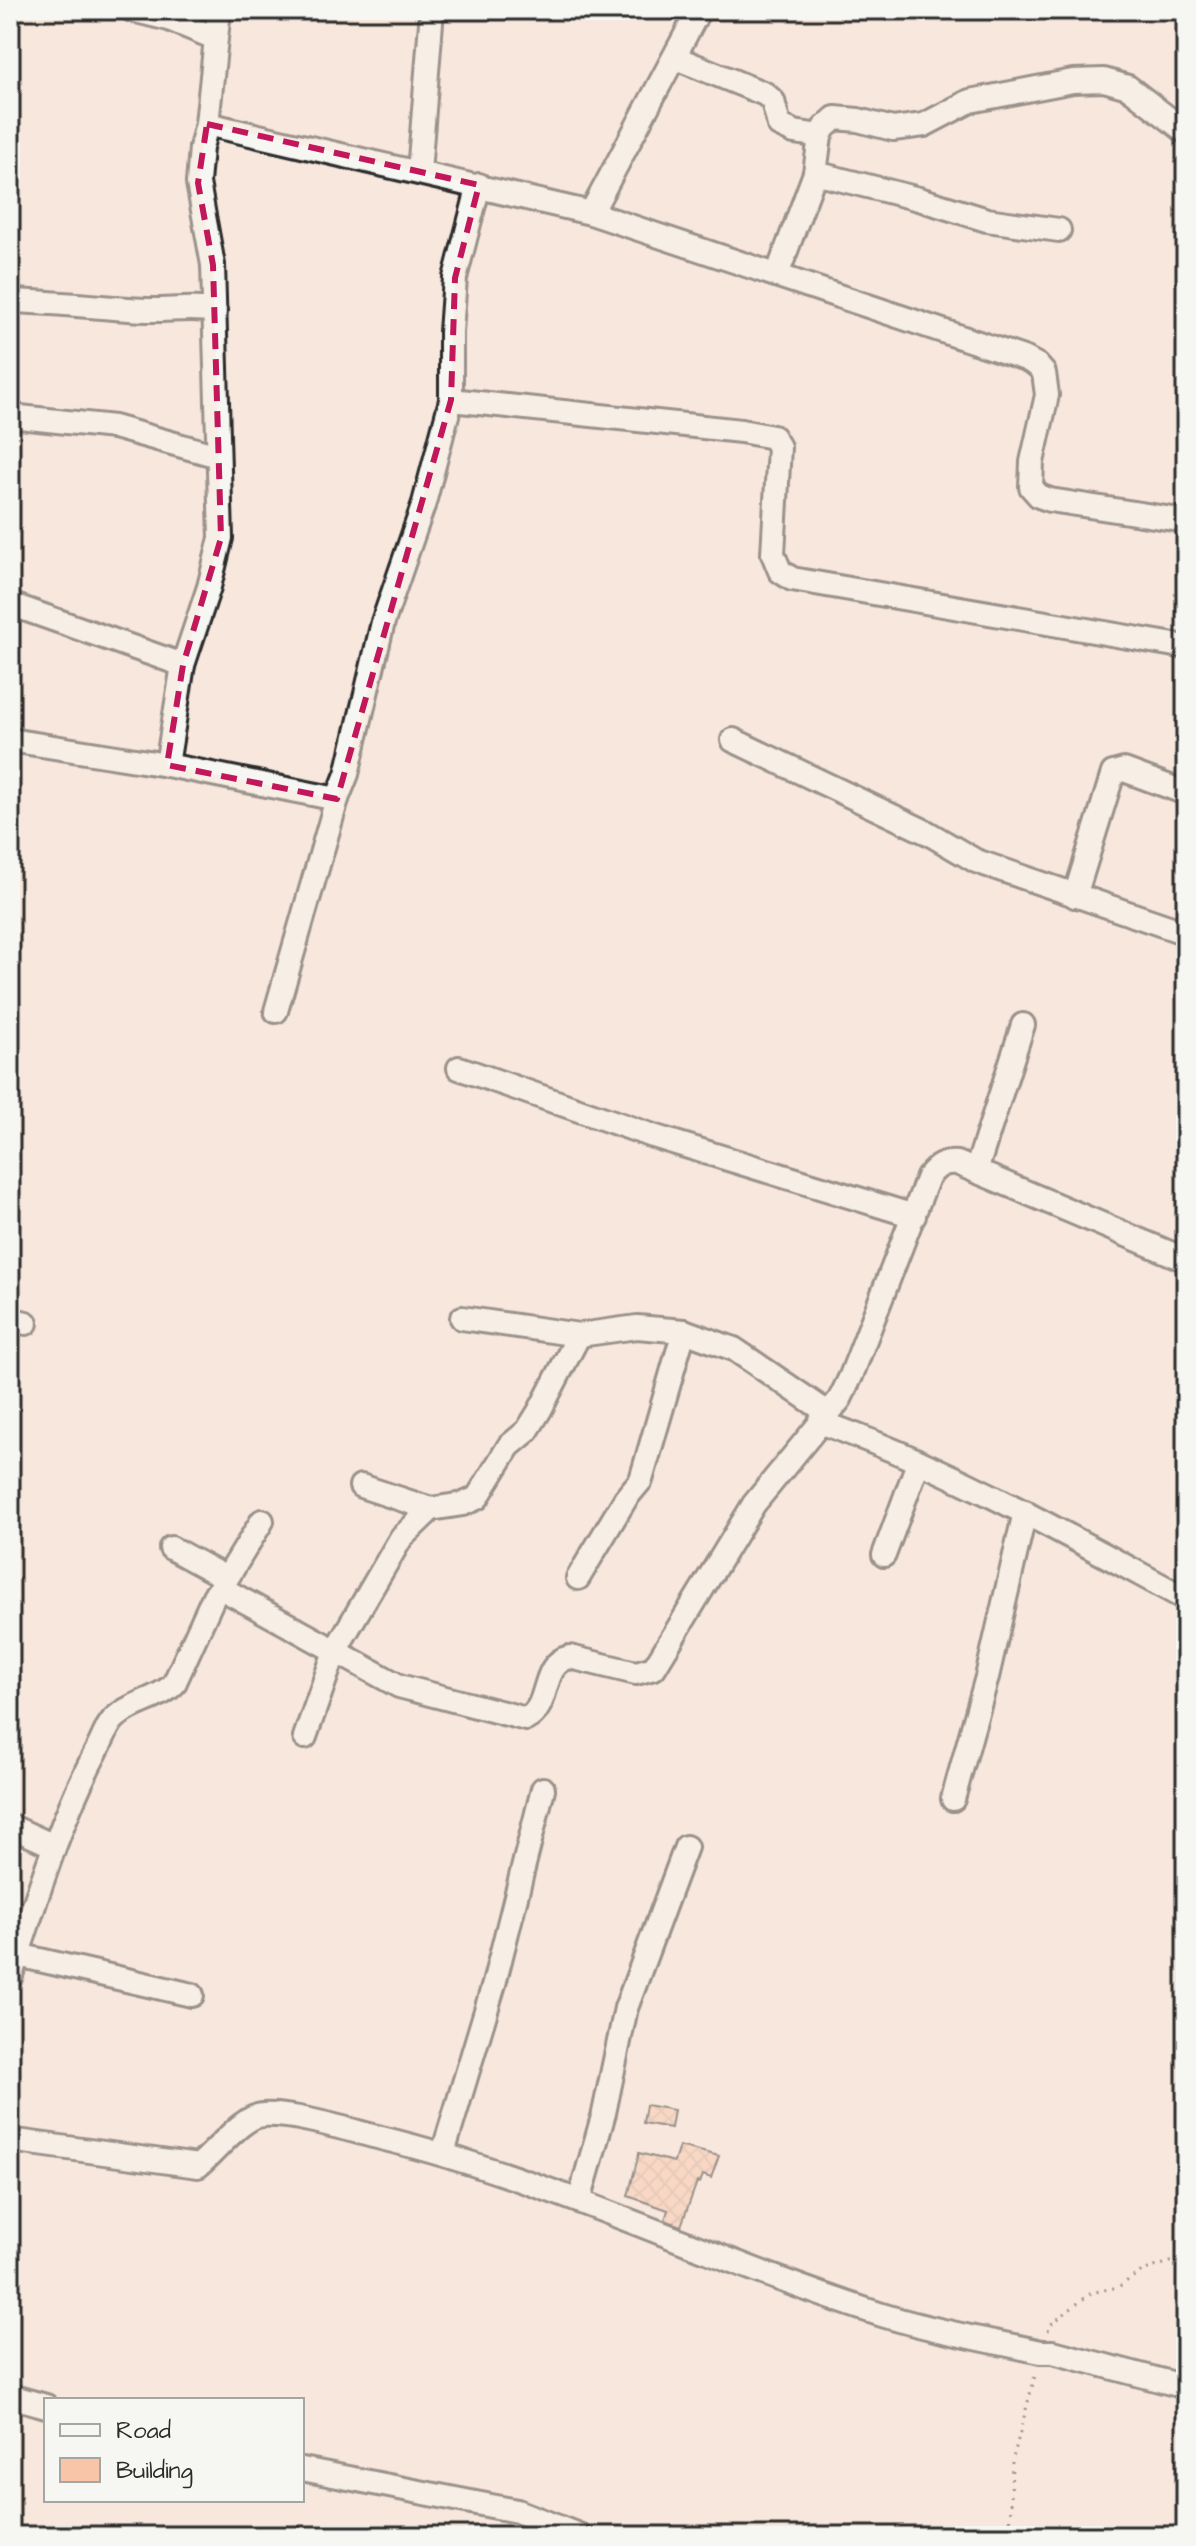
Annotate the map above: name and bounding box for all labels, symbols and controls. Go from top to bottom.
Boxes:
legend [44,2398,304,2502]
text: Road [116,2414,171,2448]
text: Building [116,2454,193,2489]

